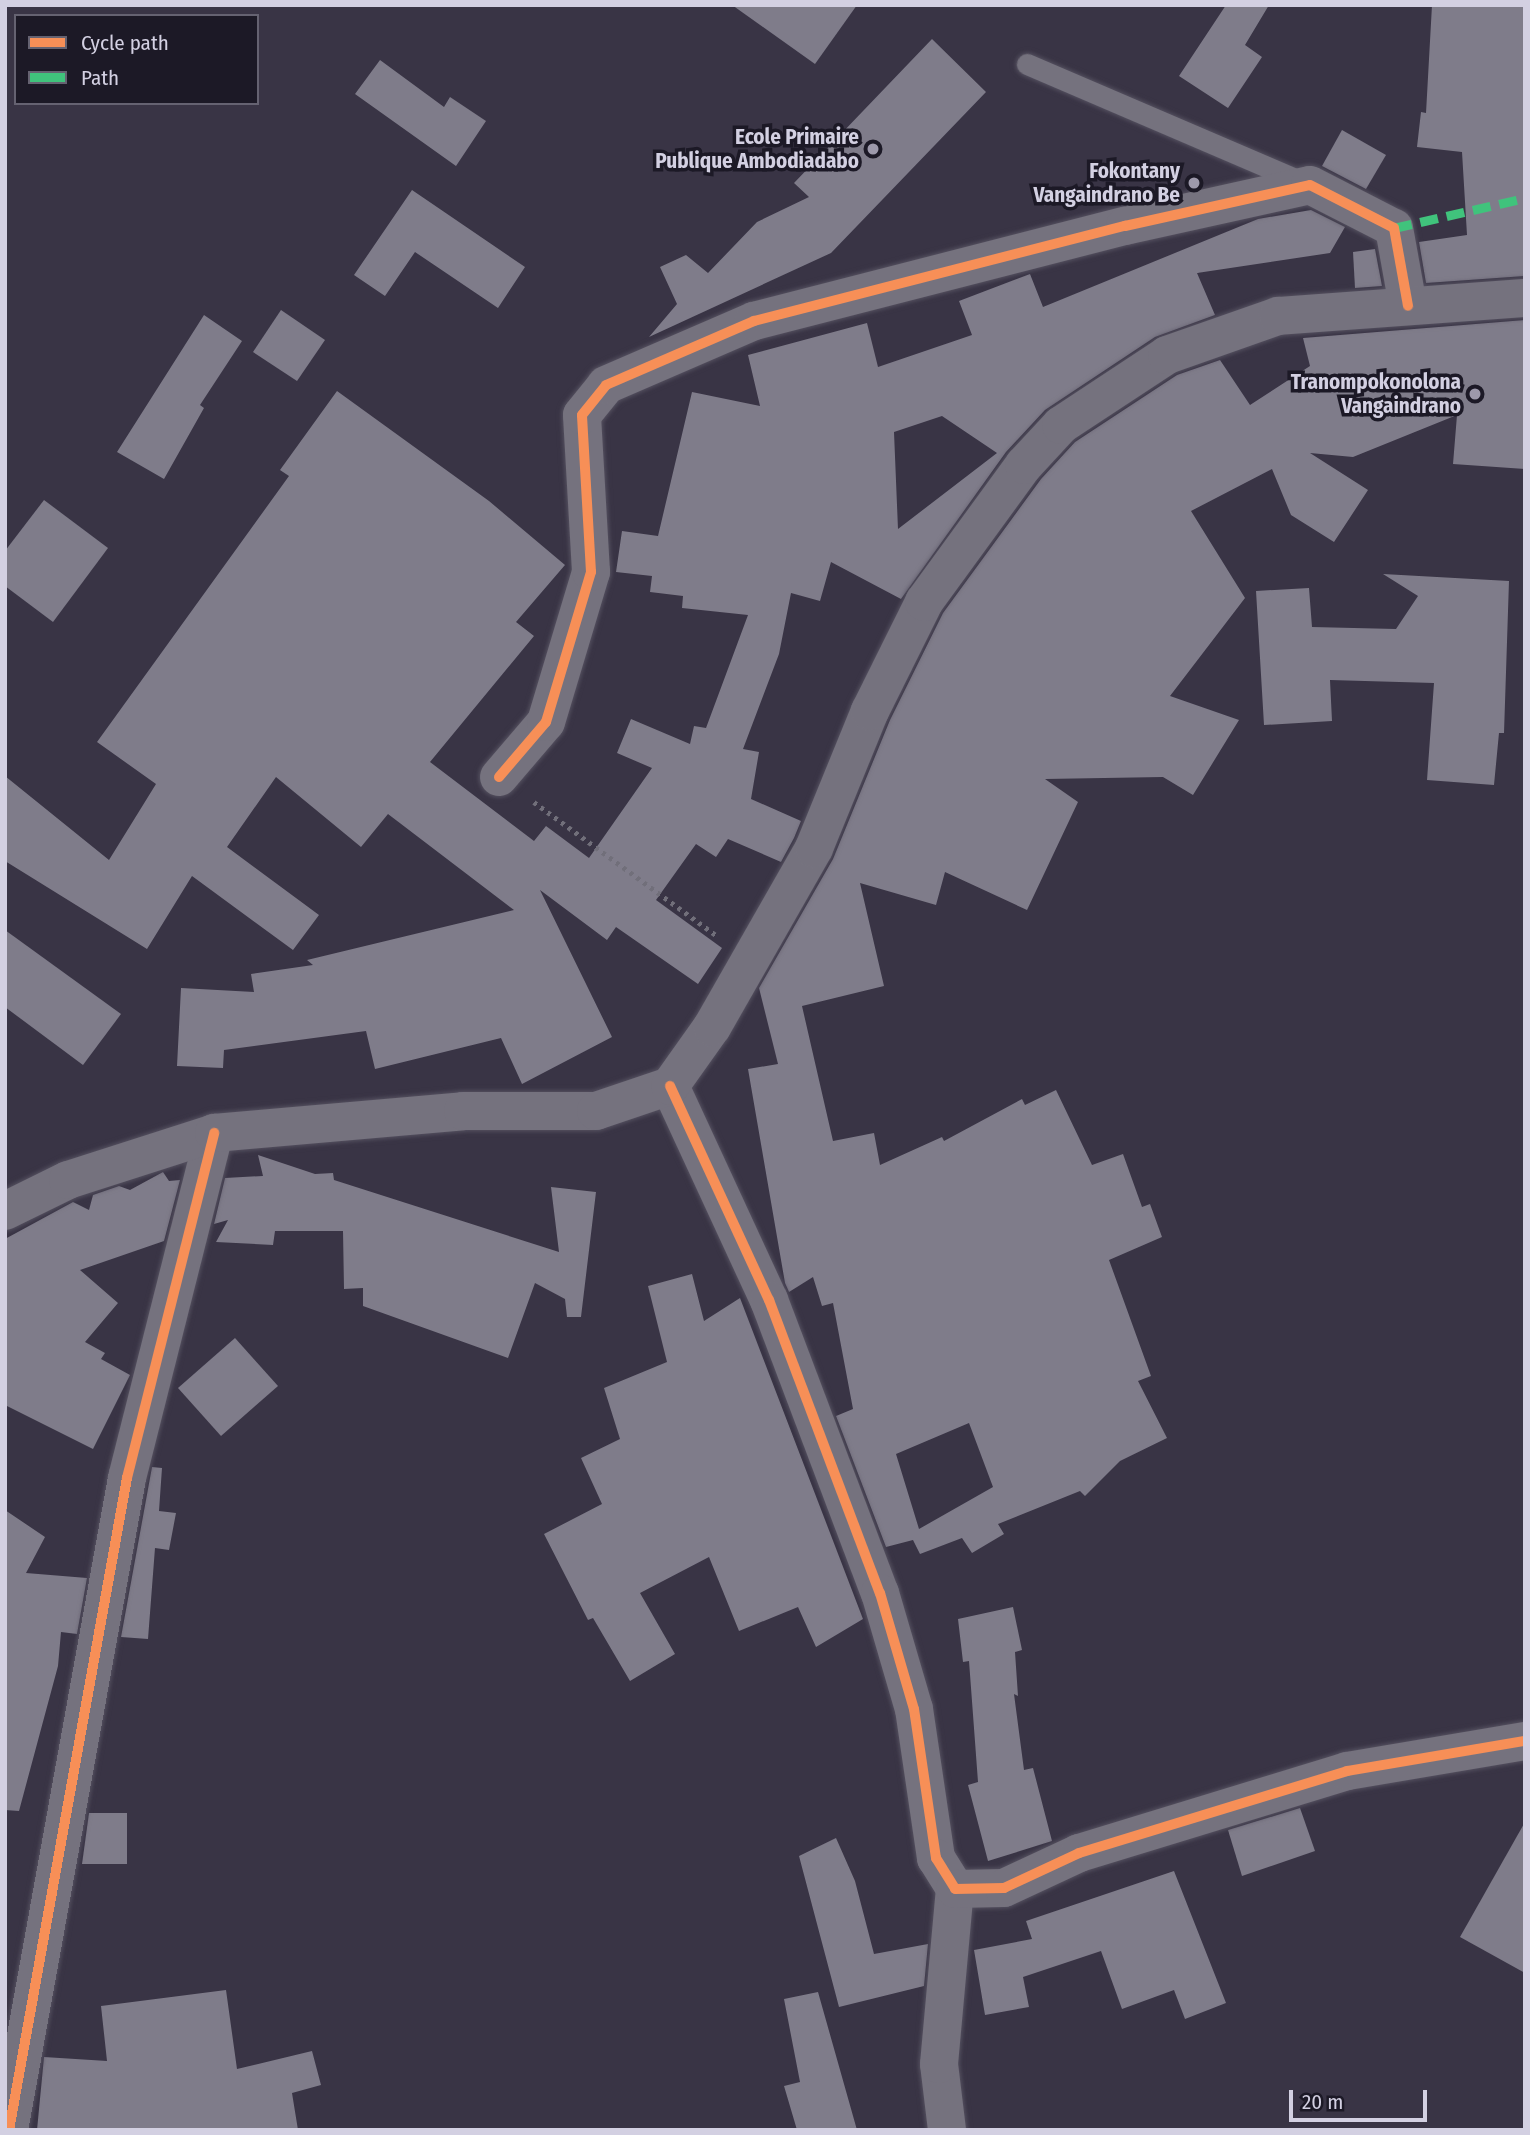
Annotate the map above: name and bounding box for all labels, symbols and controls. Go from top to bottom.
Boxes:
legend [14,14,259,105]
text: Cycle path [81,30,169,56]
text: Path [81,65,119,91]
place label: Ecole Primaire Publique Ambodiadabo [655,124,859,174]
marker: Ecole Primaire Publique Ambodiadabo [865,141,881,157]
place label: Fokontany Vangaindrano Be [1034,158,1180,208]
marker: Fokontany Vangaindrano Be [1186,175,1202,191]
place label: Tranompokonolona Vangaindrano [1291,369,1461,419]
marker: Tranompokonolona Vangaindrano [1467,386,1483,402]
scale bar [1292,2076,1430,2120]
text: 20 m [1302,2089,1343,2115]

